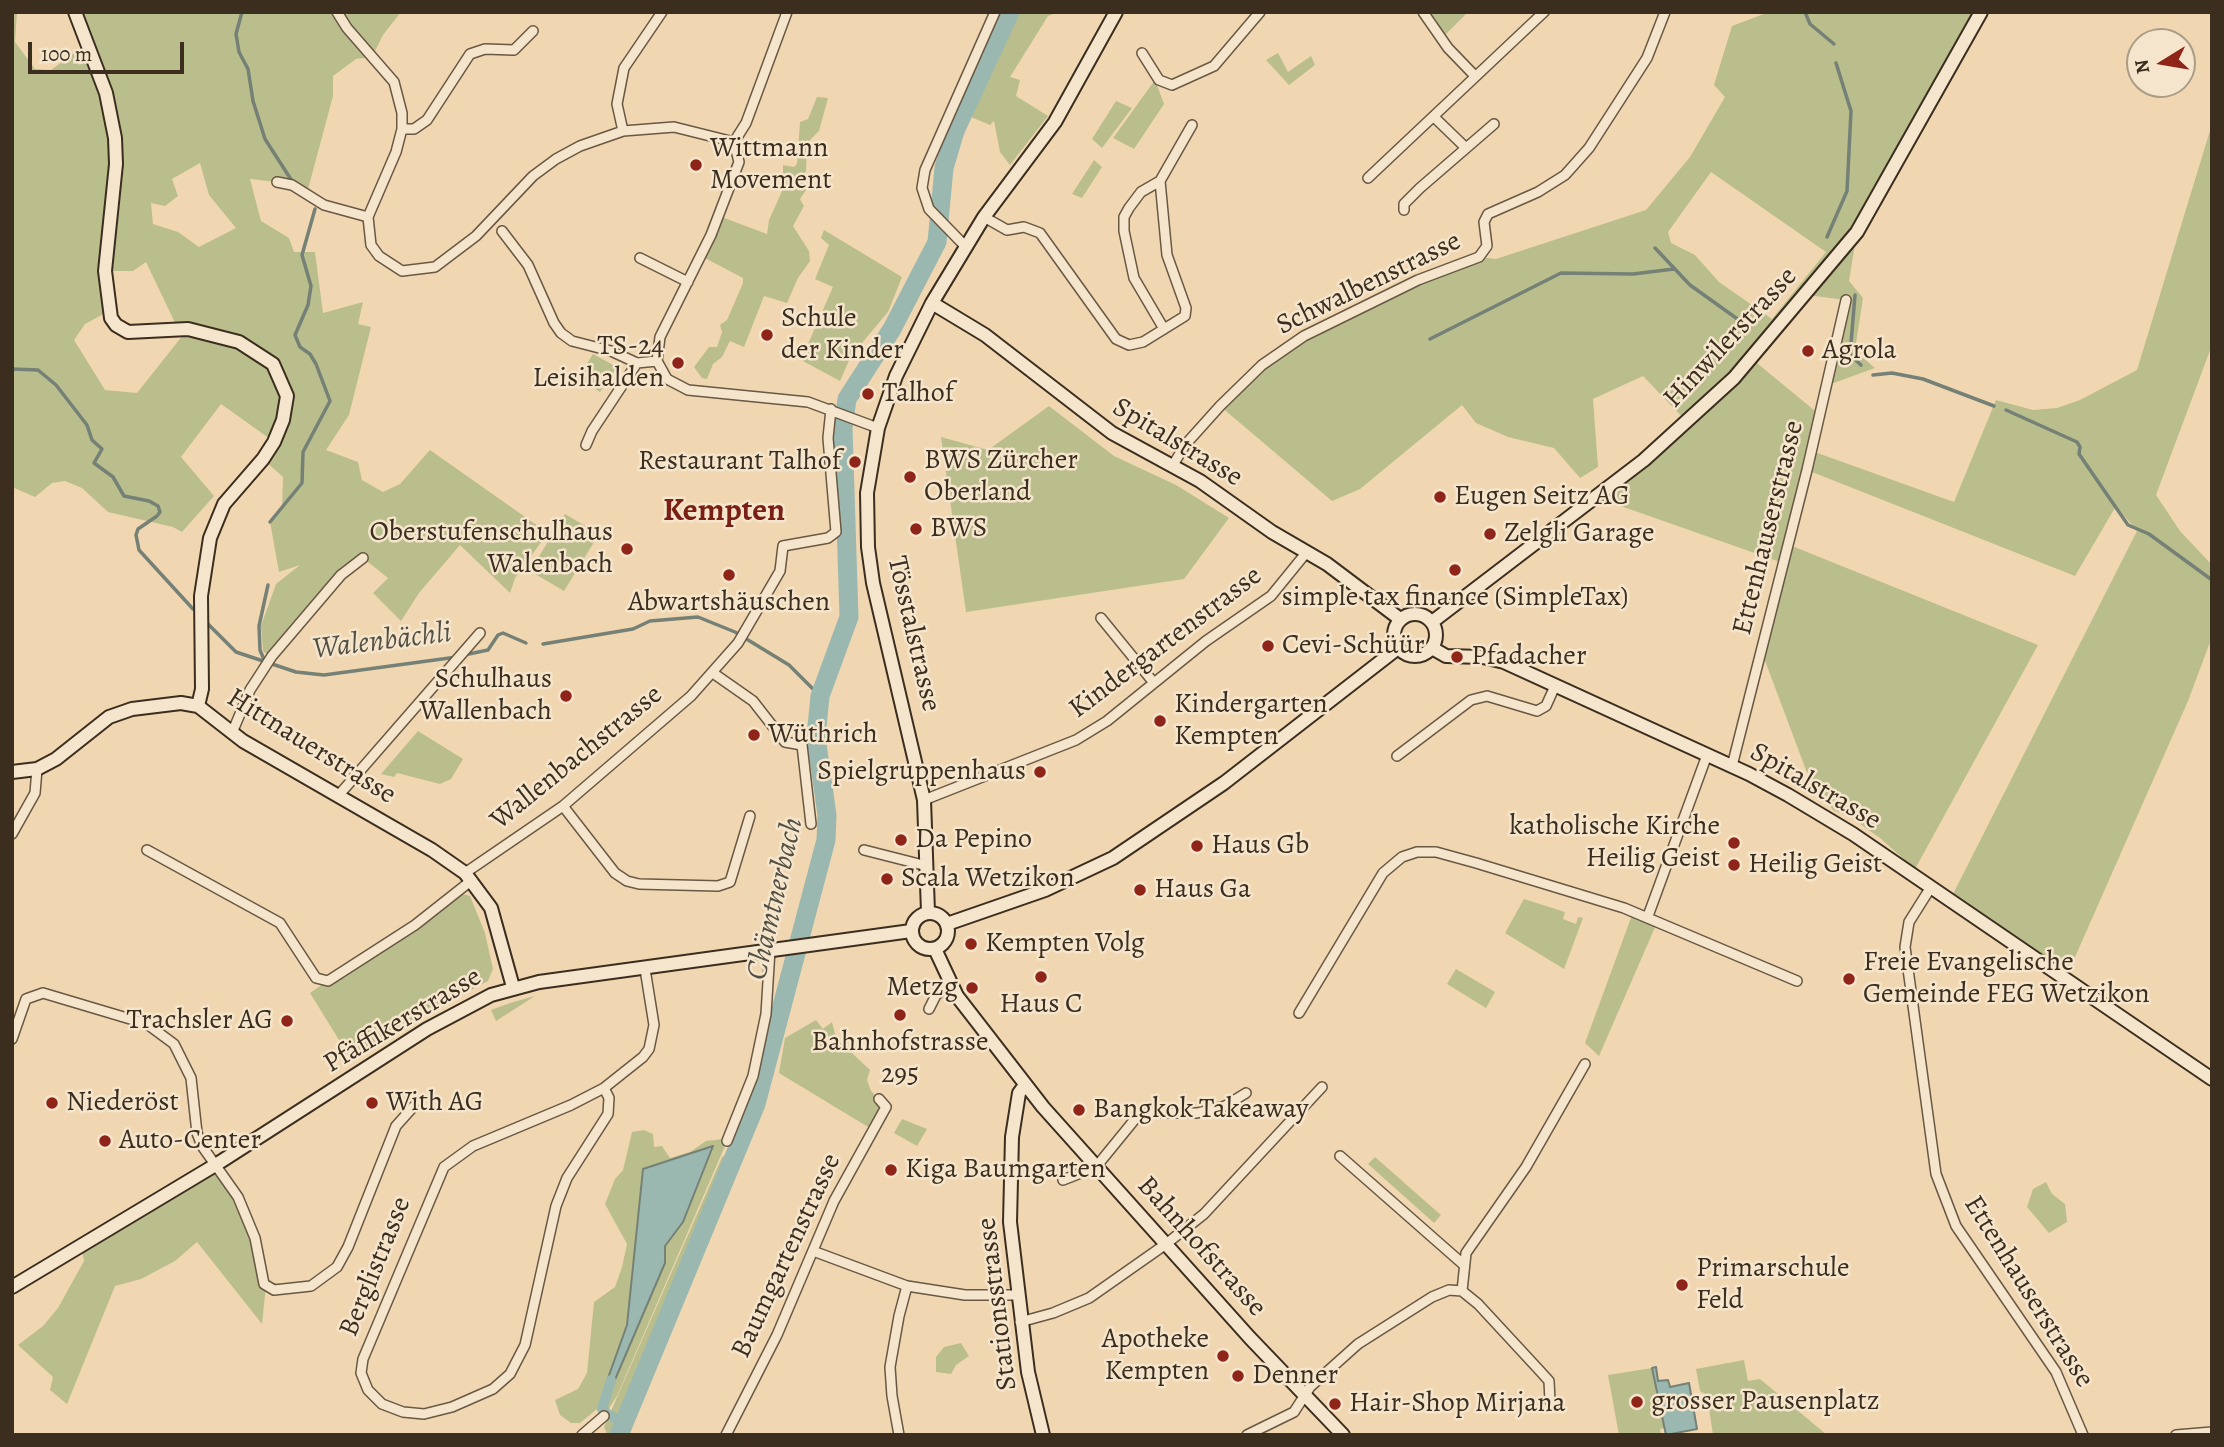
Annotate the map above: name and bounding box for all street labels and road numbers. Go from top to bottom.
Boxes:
street label: Schwalbenstrasse [1271,225,1467,343]
street label: Hinwilerstrasse [1657,261,1805,415]
street label: Spitalstrasse [1106,391,1248,495]
street label: Ettenhauserstrasse [1726,417,1812,639]
street label: Tösstalstrasse [879,553,947,715]
street label: Kindergartenstrasse [1063,560,1269,726]
street label: Wallenbachstrasse [484,678,670,838]
street label: Hittnauerstrasse [220,682,402,812]
street label: Spitalstrasse [1744,736,1886,838]
street label: Pfäffikerstrasse [318,961,488,1081]
street label: Baumgartenstrasse [725,1148,849,1364]
street label: Bahnhofstrasse [1129,1170,1273,1324]
street label: Ettenhauserstrasse [1956,1190,2100,1394]
street label: Berglistrasse [333,1192,419,1342]
street label: Stationsstrasse [971,1216,1025,1392]

